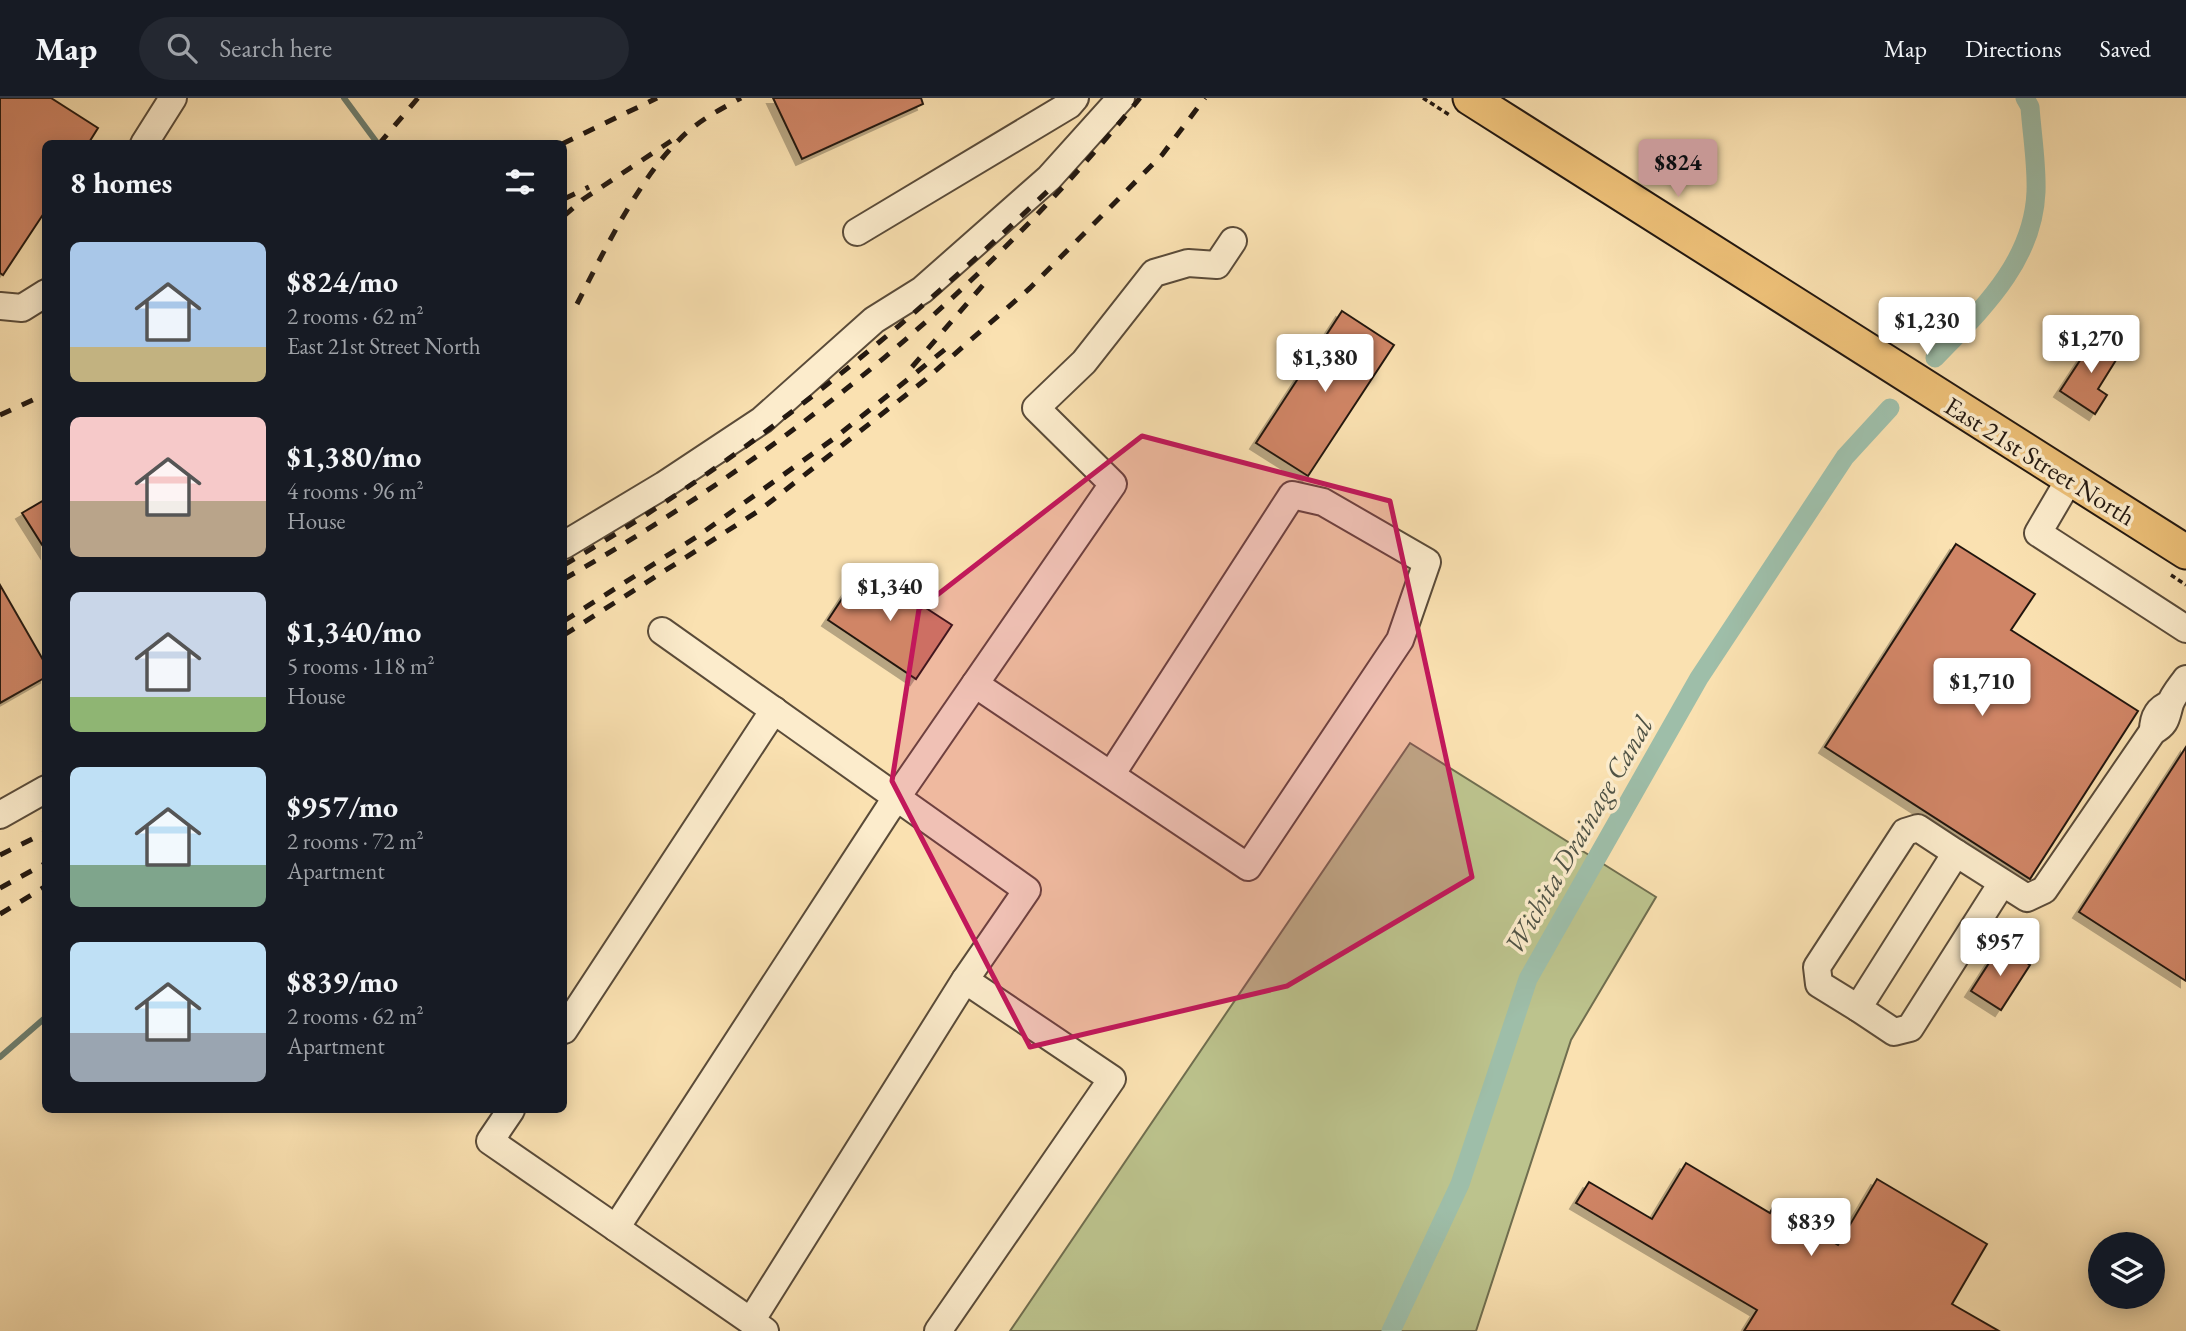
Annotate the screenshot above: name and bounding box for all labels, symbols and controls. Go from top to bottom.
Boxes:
search box [139,17,629,80]
text: Map [35,27,97,70]
icon: search [163,29,201,67]
text: Search here [219,31,332,65]
text: Map [1884,33,1927,64]
text: Directions [1965,33,2062,64]
text: Saved [2100,33,2151,64]
pin: $824 [1637,140,1719,199]
text: $824 [1654,147,1702,177]
text: 8 homes [70,163,172,202]
icon: filters [501,163,539,201]
text: $824/mo [287,262,398,301]
icon: home [126,270,210,354]
pin: $1,230 [1870,298,1984,357]
text: 2 rooms · 62 m² [287,301,424,331]
text: $1,230 [1895,305,1959,335]
pin: $1,270 [2034,316,2148,375]
text: $1,270 [2059,323,2123,353]
text: East 21st Street North [287,331,481,361]
pin: $1,380 [1268,334,1382,394]
text: $1,380 [1293,342,1357,372]
street label: East 21st Street North [1938,389,2142,533]
text: $1,380/mo [287,437,421,476]
icon: home [126,445,210,529]
text: 4 rooms · 96 m² [287,476,424,506]
text: House [287,506,346,536]
pin: $1,340 [833,564,947,623]
text: $1,340 [858,571,922,601]
text: $1,340/mo [287,612,421,651]
icon: home [126,620,210,704]
text: 5 rooms · 118 m² [287,651,435,681]
pin: $1,710 [1925,658,2039,718]
text: $1,710 [1950,666,2014,696]
text: House [287,681,346,711]
water label: Wichita Drainage Canal [1495,709,1661,960]
text: $957/mo [287,787,398,826]
icon: home [126,795,210,879]
text: 2 rooms · 72 m² [287,826,424,856]
text: Apartment [287,856,385,886]
pin: $957 [1959,918,2041,978]
text: $957 [1976,926,2024,956]
text: $839/mo [287,962,398,1001]
icon: home [126,970,210,1054]
text: 2 rooms · 62 m² [287,1001,424,1031]
text: Apartment [287,1031,385,1061]
pin: $839 [1770,1198,1852,1258]
text: $839 [1787,1206,1835,1236]
map controls [2088,1232,2165,1309]
button: layers [2088,1232,2165,1309]

